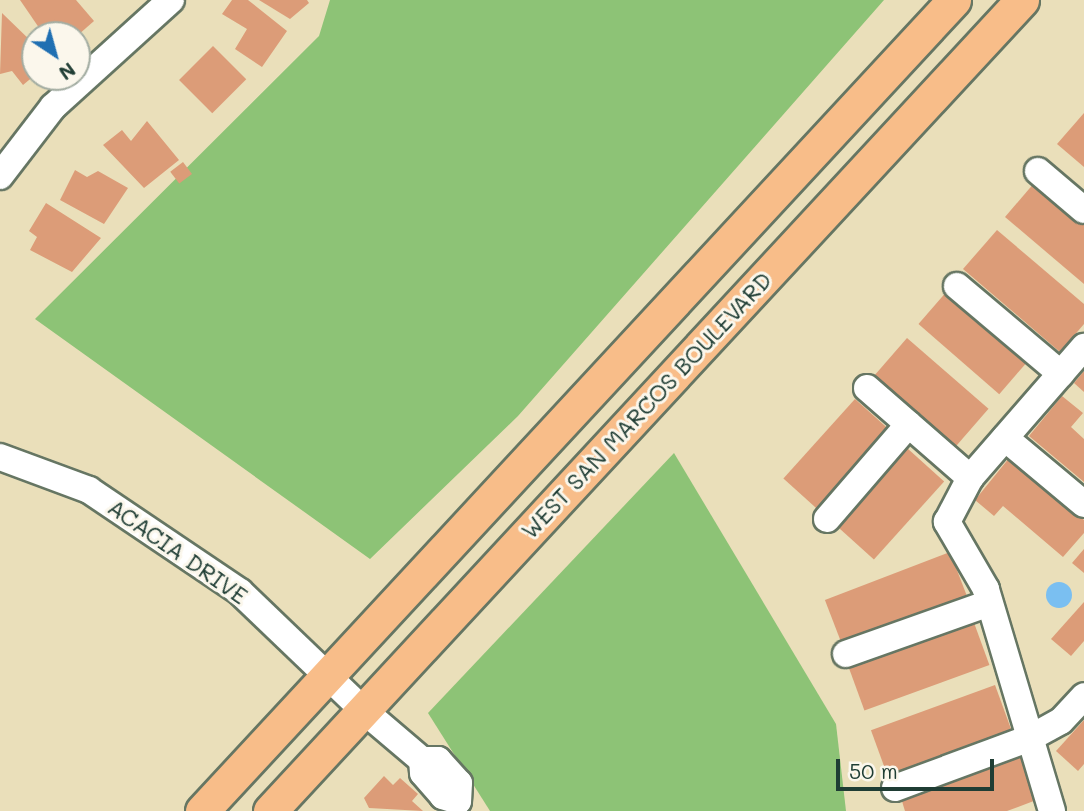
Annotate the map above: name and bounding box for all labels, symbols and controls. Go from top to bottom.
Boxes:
north arrow [21,21,91,91]
text: N [54,57,81,86]
street label: WEST SAN MARCOS BOULEVARD [515,266,777,544]
street label: ACACIA DRIVE [103,493,253,609]
scale bar [839,744,996,788]
text: 50 m [849,757,898,784]

